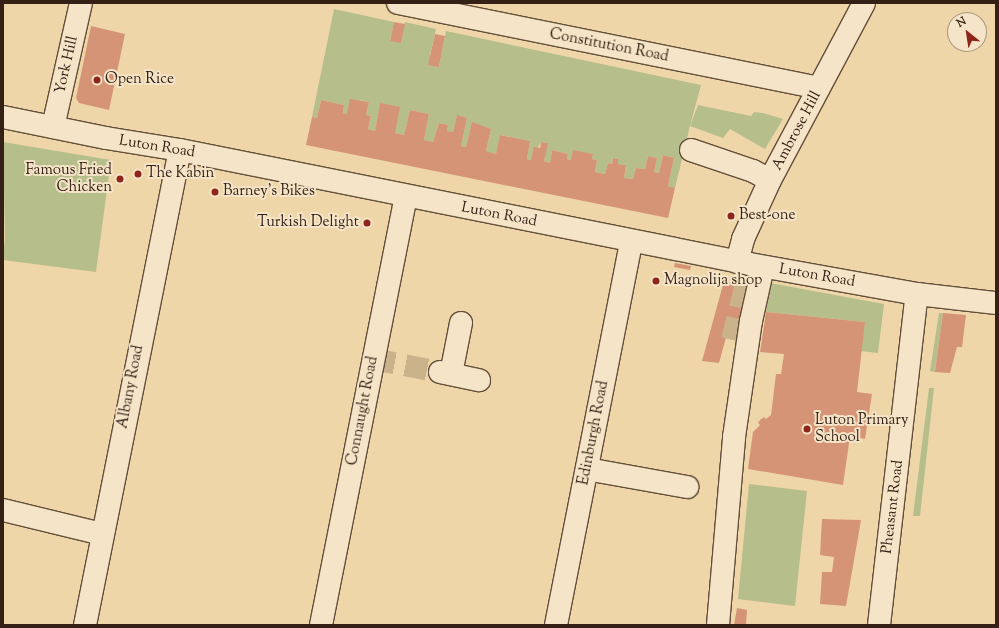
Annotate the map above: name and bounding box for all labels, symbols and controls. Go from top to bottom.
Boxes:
north arrow [947,12,987,52]
text: N [954,13,969,32]
street label: Constitution Road [548,26,670,66]
street label: York Hill [52,34,82,96]
place label: Open Rice [105,71,174,89]
marker: Open Rice [92,75,102,85]
street label: Ambrose Hill [769,88,825,174]
street label: Luton Road [118,132,196,162]
place label: Famous Fried Chicken [25,161,112,196]
place label: The Kabin [146,165,214,183]
marker: The Kabin [133,169,143,179]
marker: Famous Fried Chicken [115,174,125,184]
place label: Barney's Bikes [223,183,315,201]
marker: Barney's Bikes [210,187,220,197]
street label: Luton Road [460,199,538,231]
place label: Best-one [739,207,795,225]
marker: Best-one [726,211,736,221]
place label: Turkish Delight [257,214,359,232]
marker: Turkish Delight [362,218,372,228]
street label: Luton Road [778,260,856,292]
place label: Magnolija shop [664,272,762,290]
marker: Magnolija shop [651,276,661,286]
street label: Albany Road [114,344,148,430]
street label: Connaught Road [344,355,382,467]
street label: Edinburgh Road [575,379,613,487]
place label: Luton Primary School [815,411,908,446]
marker: Luton Primary School [802,424,812,434]
street label: Pheasant Road [878,459,908,555]

